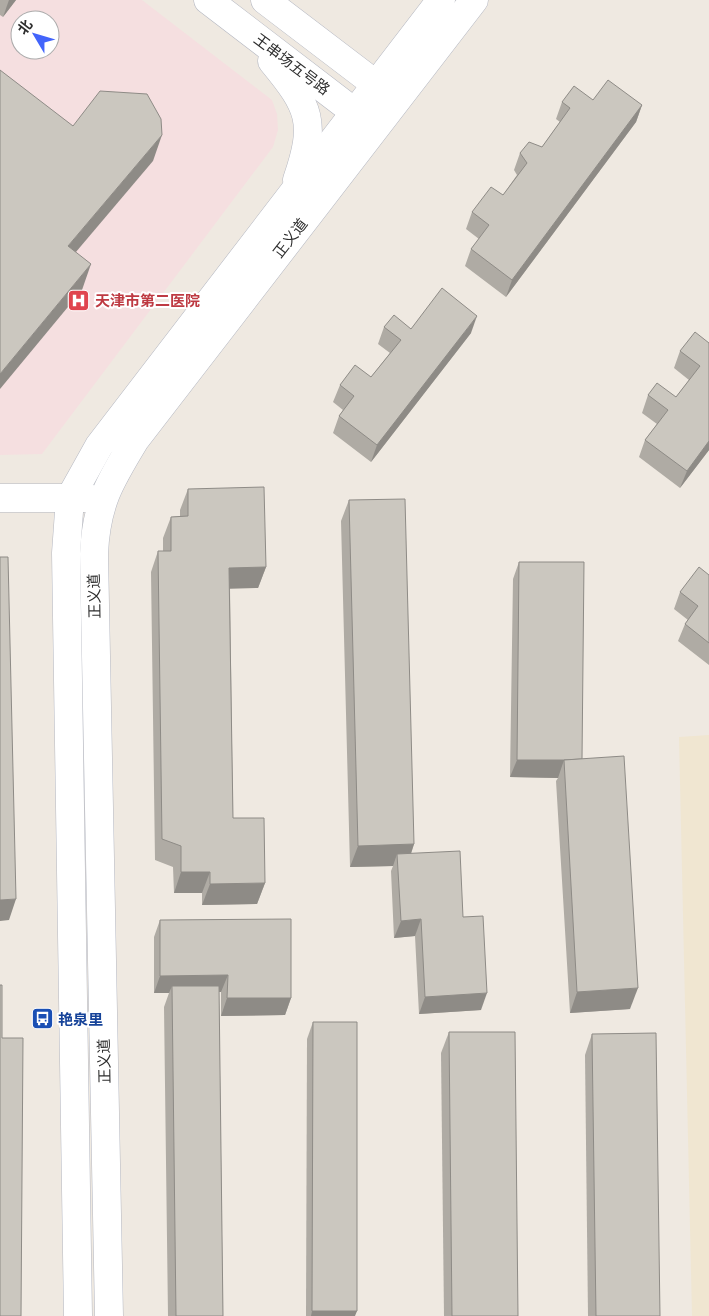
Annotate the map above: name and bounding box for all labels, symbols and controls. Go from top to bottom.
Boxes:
north arrow [10,10,60,60]
text: 北 [13,16,36,38]
street label: 王串场五号路 [250,29,334,99]
street label: 正义道 [269,214,311,262]
hospital icon: 天津市第二医院 [67,288,91,312]
place label: 天津市第二医院 [95,291,200,310]
street label: 正义道 [84,573,104,619]
bus stop icon: 艳泉里 [30,1007,54,1031]
place label: 艳泉里 [58,1010,103,1029]
street label: 正义道 [94,1038,114,1084]

